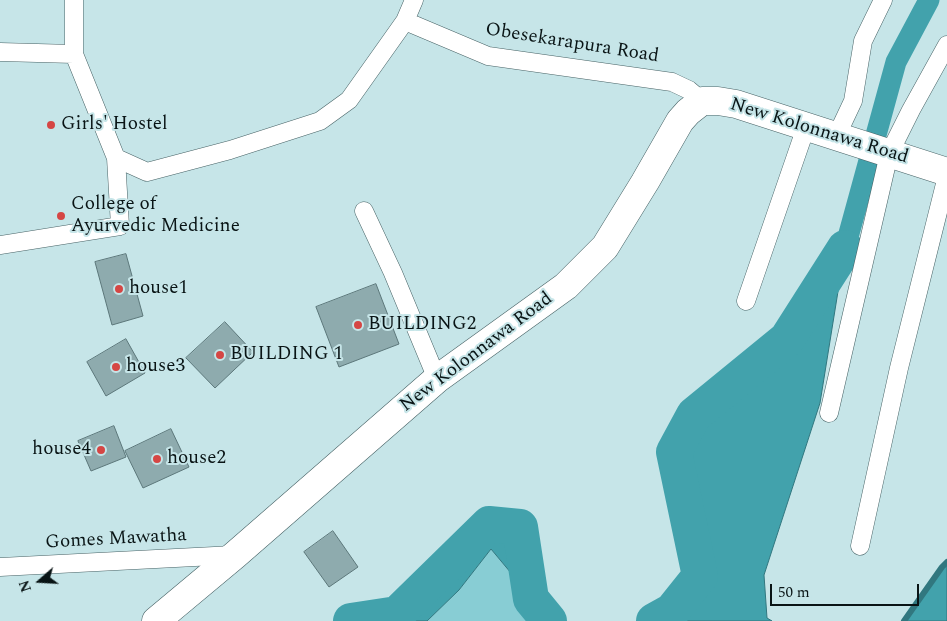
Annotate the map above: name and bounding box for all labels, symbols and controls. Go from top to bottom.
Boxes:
street label: Obesekarapura Road [484,19,660,69]
street label: New Kolonnawa Road [727,94,911,170]
place label: Girls' Hostel [61,114,168,136]
marker: Girls' Hostel [45,119,57,131]
place label: College of Ayurvedic Medicine [71,194,240,238]
marker: College of Ayurvedic Medicine [55,210,67,222]
place label: house1 [129,278,188,300]
marker: house1 [113,283,125,295]
street label: New Kolonnawa Road [396,288,558,418]
place label: BUILDING2 [368,314,476,336]
marker: BUILDING2 [352,319,364,331]
place label: BUILDING 1 [230,344,343,366]
marker: BUILDING 1 [214,349,226,361]
place label: house3 [126,356,185,378]
marker: house3 [110,361,122,373]
place label: house4 [32,439,91,461]
marker: house4 [95,444,107,456]
place label: house2 [167,448,226,470]
marker: house2 [151,453,163,465]
street label: Gomes Mawatha [45,525,187,555]
north arrow [15,556,65,606]
scale bar [772,574,921,606]
text: N [14,577,37,595]
text: 50 m [778,581,810,604]

